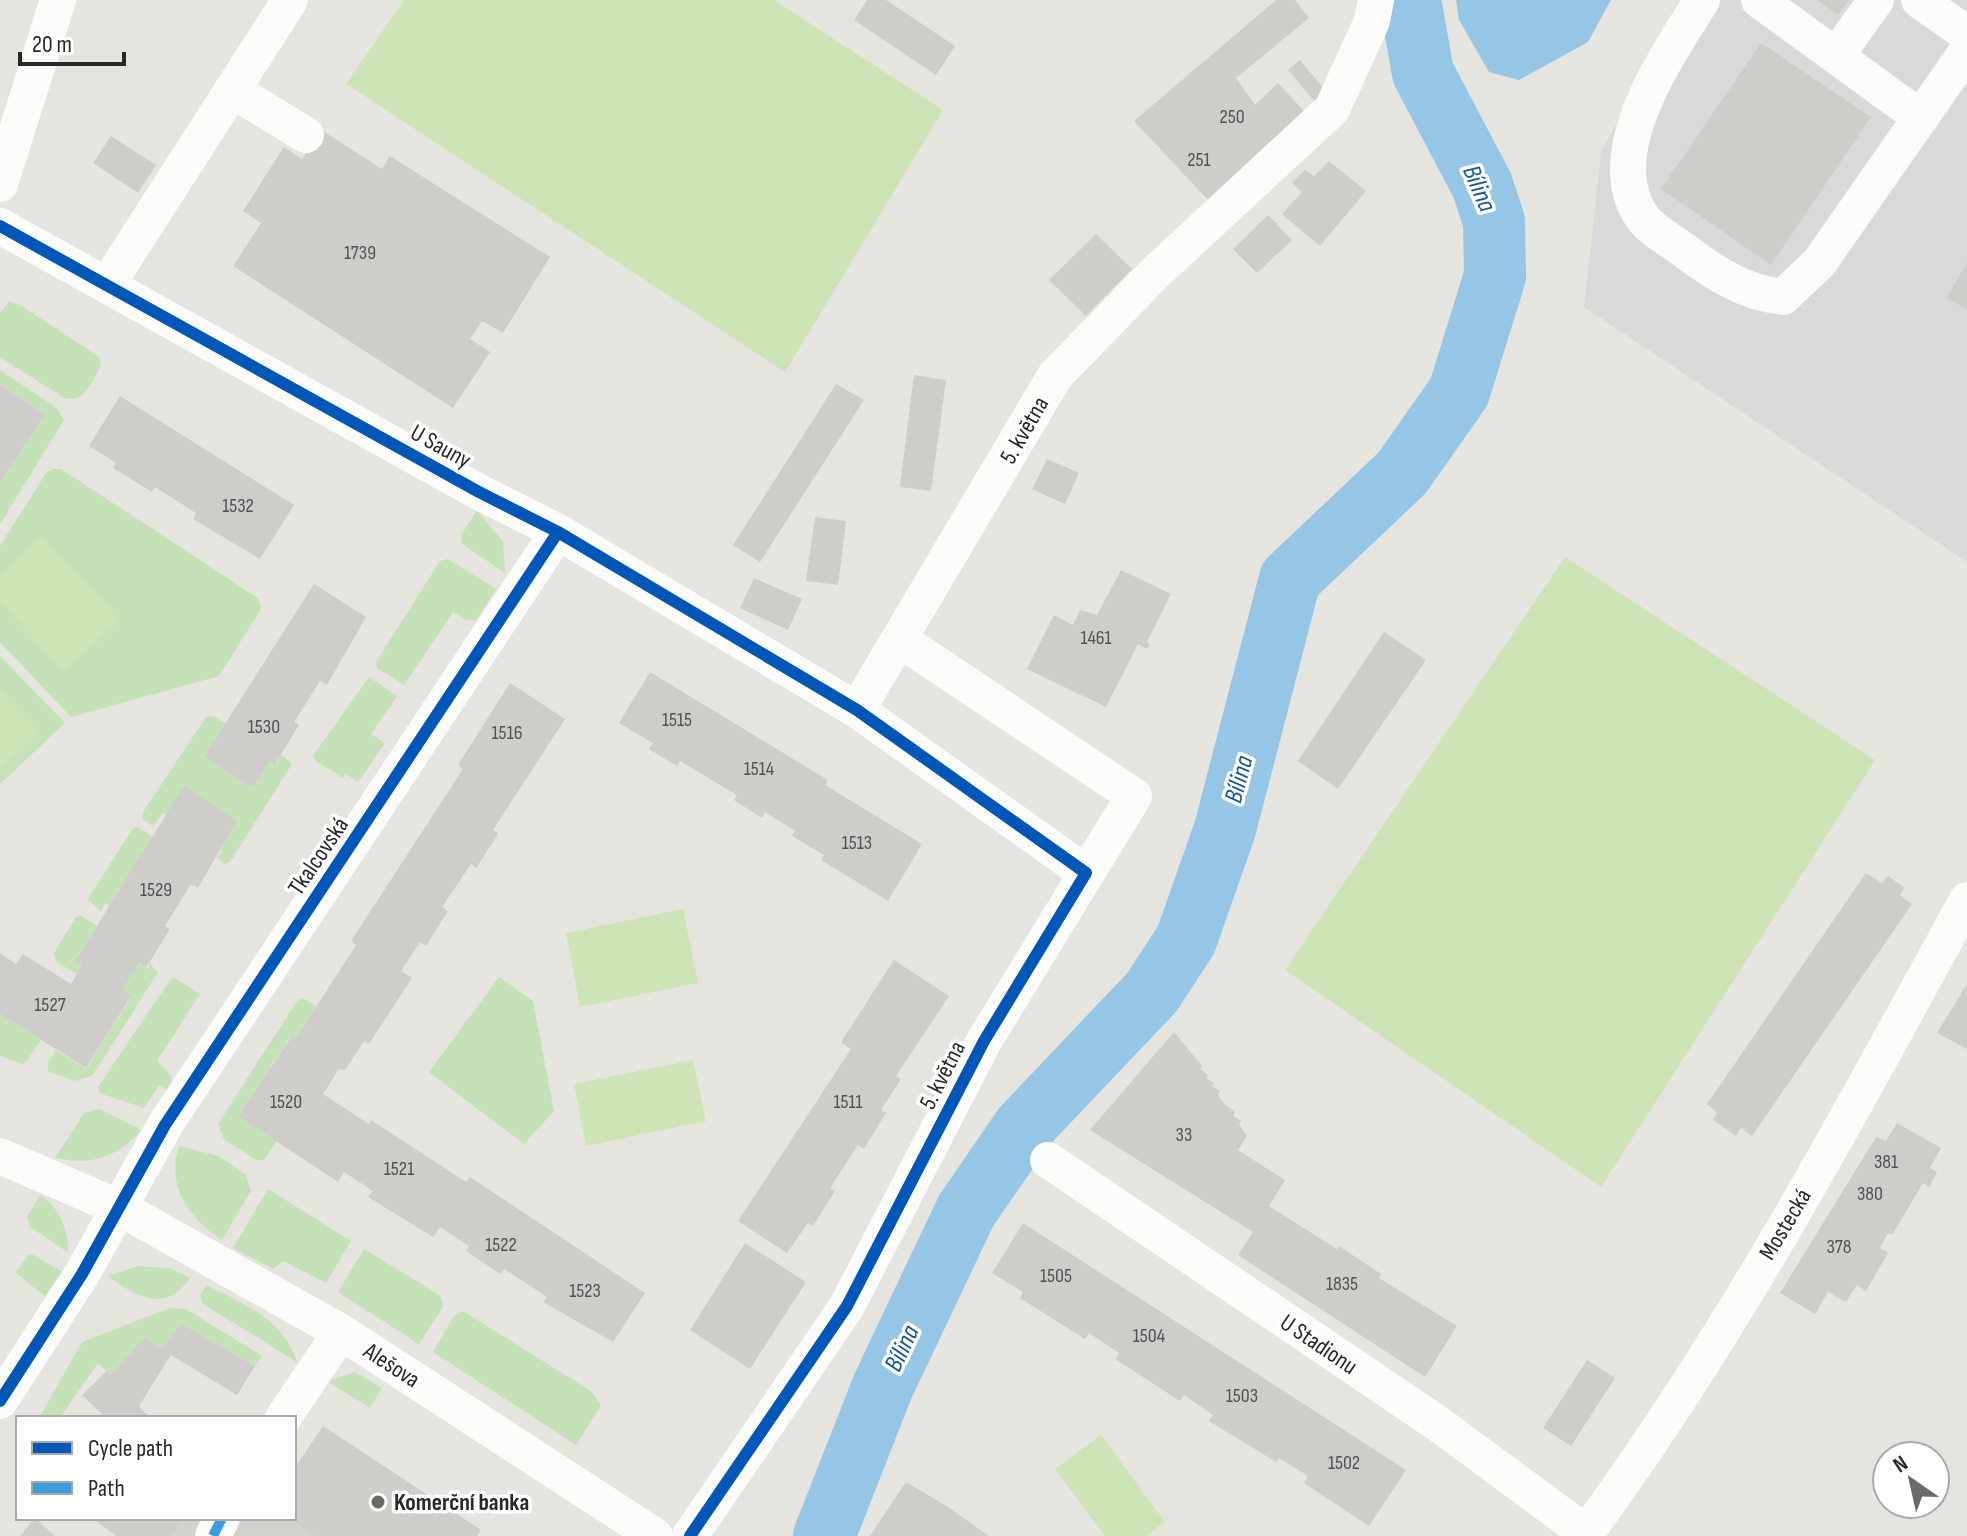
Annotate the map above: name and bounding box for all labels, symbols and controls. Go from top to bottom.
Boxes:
scale bar [20,16,124,66]
text: 20 m [32,30,72,59]
house number: 250 [1219,105,1245,129]
house number: 251 [1187,148,1211,172]
water label: Bílina [1455,161,1502,217]
house number: 1739 [344,241,376,265]
street label: 5. května [994,392,1055,469]
street label: U Sauny [405,418,476,475]
house number: 1532 [222,494,254,518]
house number: 1461 [1080,626,1112,650]
house number: 1515 [662,708,692,732]
house number: 1530 [248,715,280,739]
house number: 1516 [492,721,522,745]
water label: Bílina [1218,752,1261,806]
house number: 1514 [744,757,774,781]
street label: Tkalcovská [282,812,355,901]
house number: 1513 [842,831,872,855]
house number: 1529 [140,878,172,902]
house number: 1527 [34,993,66,1017]
street label: 5. května [913,1036,972,1114]
house number: 1520 [270,1090,302,1114]
house number: 1511 [833,1090,863,1114]
house number: 33 [1176,1123,1192,1147]
house number: 381 [1874,1150,1898,1174]
house number: 1521 [384,1157,414,1181]
house number: 380 [1857,1182,1883,1206]
street label: Mostecká [1753,1184,1818,1265]
house number: 1522 [485,1233,517,1257]
house number: 378 [1826,1235,1852,1259]
house number: 1505 [1040,1264,1072,1288]
house number: 1835 [1326,1272,1358,1296]
house number: 1523 [569,1279,601,1303]
street label: U Stadionu [1274,1308,1363,1381]
water label: Bílina [878,1320,927,1377]
house number: 1504 [1133,1324,1165,1348]
street label: Alešova [357,1336,425,1394]
house number: 1503 [1226,1384,1258,1408]
legend [16,1416,296,1520]
text: Cycle path [88,1434,173,1463]
north arrow [1871,1440,1951,1520]
text: N [1888,1450,1913,1479]
house number: 1502 [1328,1451,1360,1475]
text: Path [88,1474,125,1503]
place label: Komerční banka [394,1488,529,1517]
marker: Komerční banka [369,1493,387,1511]

